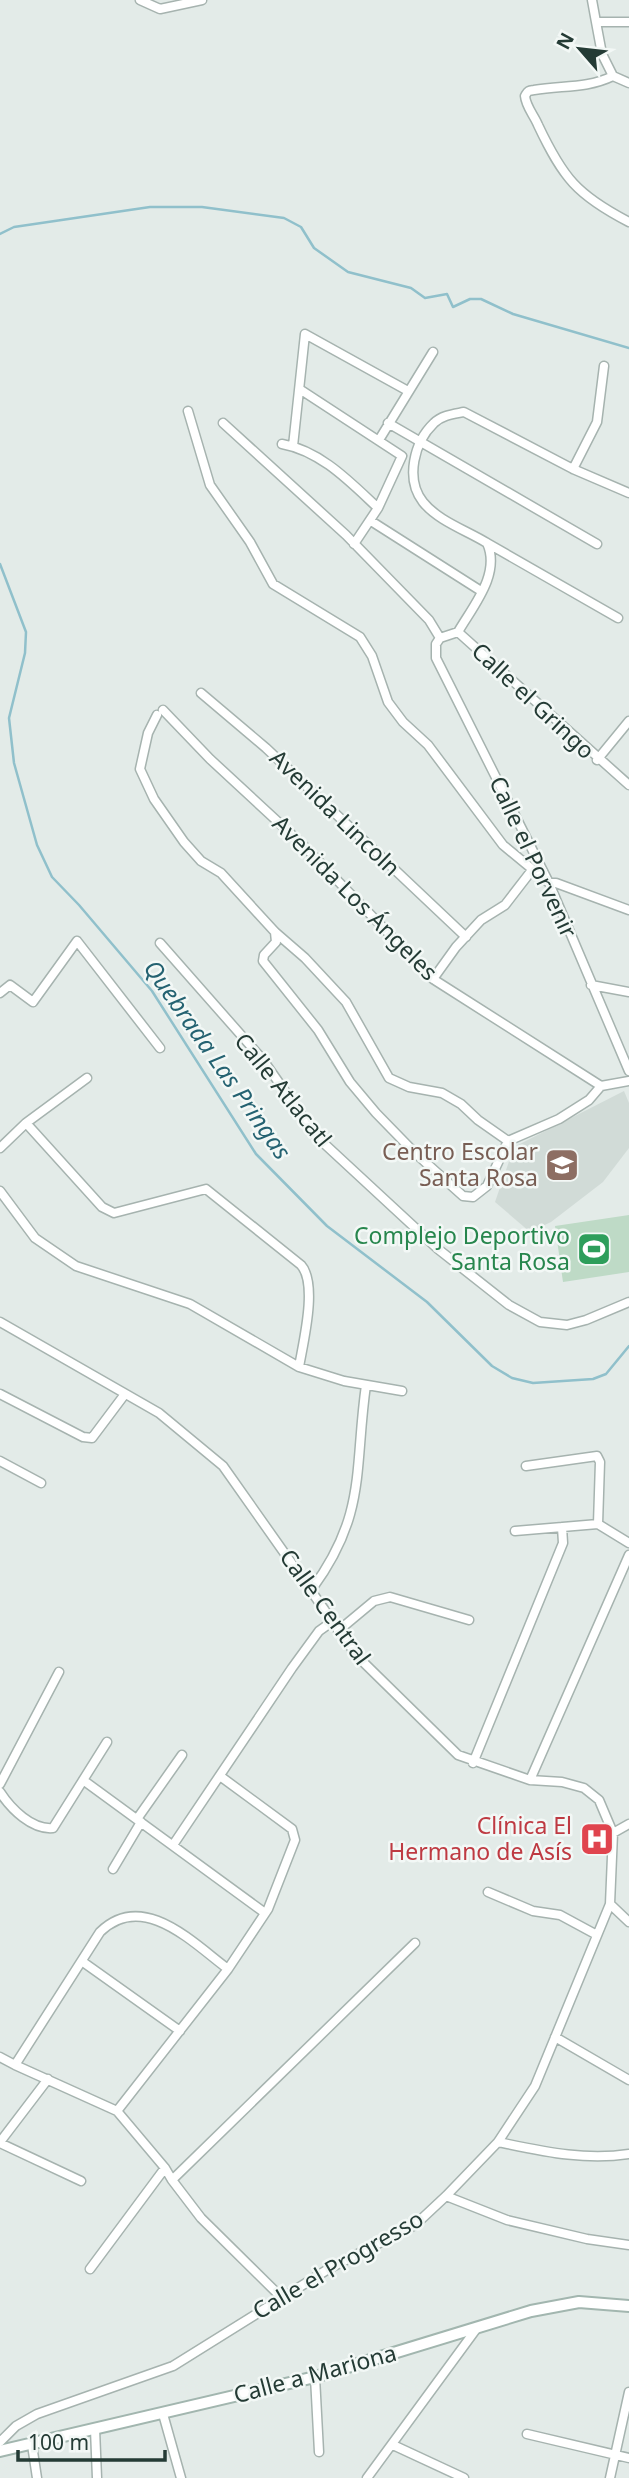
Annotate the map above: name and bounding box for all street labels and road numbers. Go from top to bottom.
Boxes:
street label: Calle el Gringo [465,635,602,766]
street label: Avenida Lincoln [263,742,408,883]
street label: Calle el Porvenir [482,771,586,943]
street label: Avenida Los Ángeles [266,808,445,987]
street label: Calle Atlacatl [228,1026,340,1153]
street label: Calle Central [273,1542,379,1671]
street label: Calle el Progresso [246,2202,429,2326]
street label: Calle a Mariona [230,2336,400,2410]

